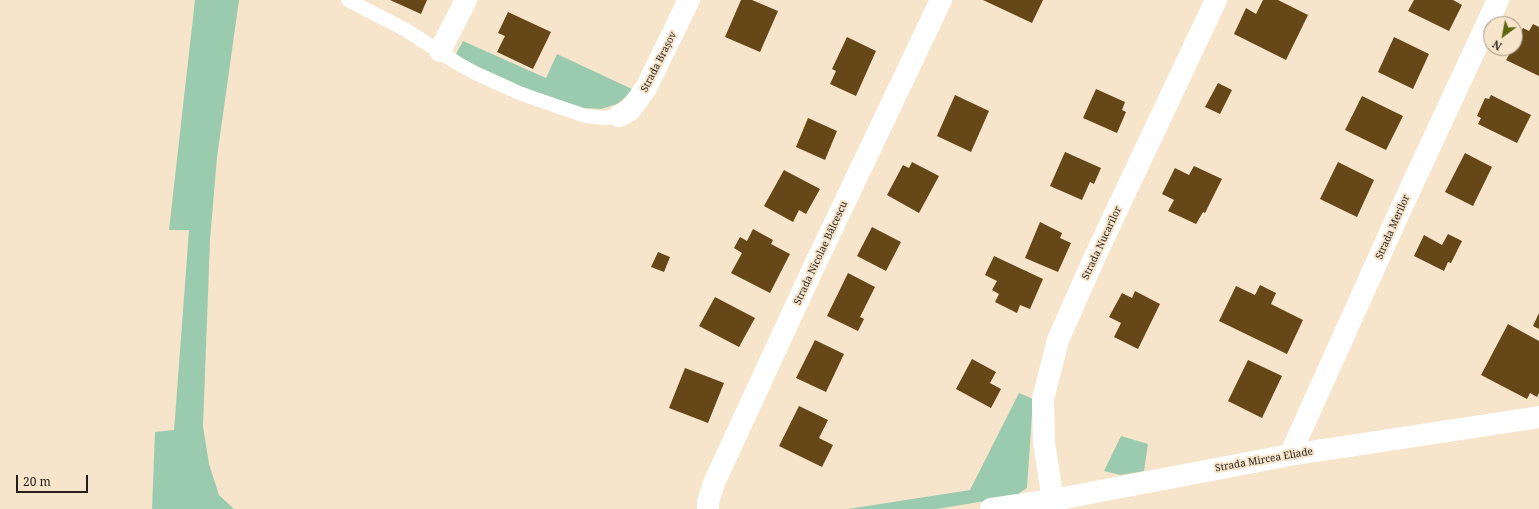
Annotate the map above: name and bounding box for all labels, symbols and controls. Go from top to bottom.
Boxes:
north arrow [1483,16,1523,56]
street label: Strada Brașov [639,30,679,94]
text: N [1489,37,1505,54]
street label: Strada Merilor [1373,193,1413,261]
street label: Strada Nicolae Bălcescu [792,199,850,307]
street label: Strada Nucarilor [1080,204,1124,282]
street label: Strada Mircea Eliade [1214,446,1314,474]
scale bar [18,467,90,493]
text: 20 m [23,473,51,490]

